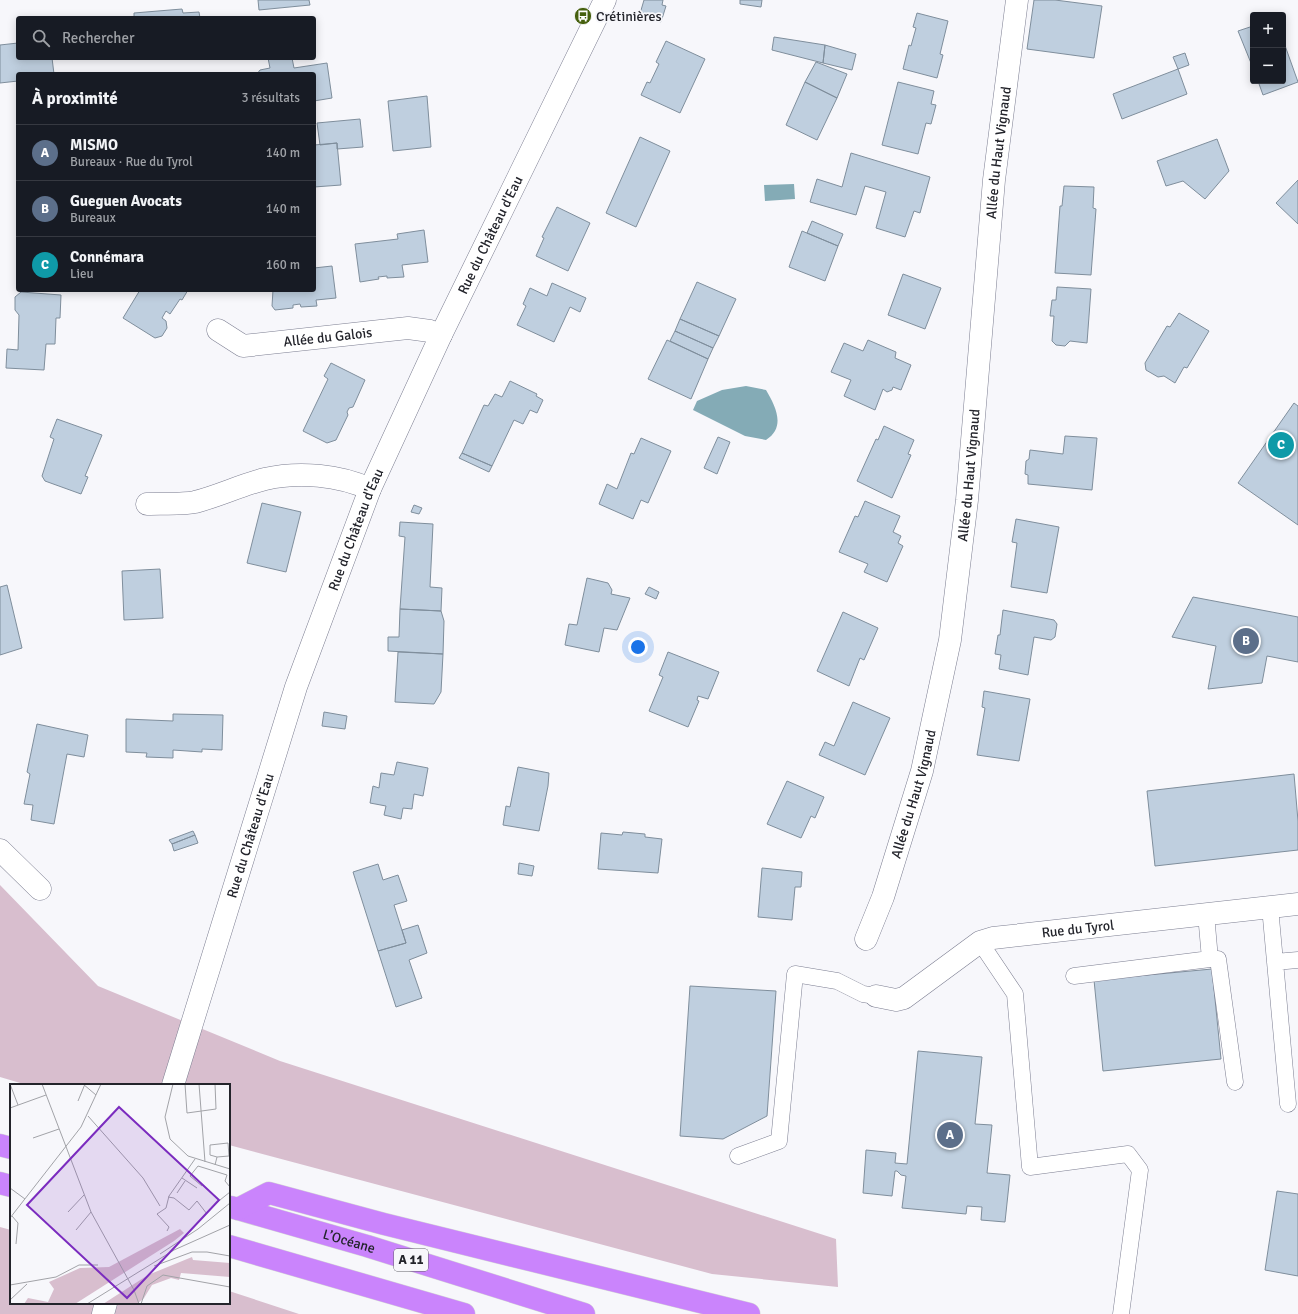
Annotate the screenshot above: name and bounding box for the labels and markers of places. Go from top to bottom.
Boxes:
bus stop icon: Crétinières [573,6,593,26]
place label: Crétinières [596,8,662,25]
pin: C [1268,430,1294,460]
pin: B [1233,626,1259,656]
pin: A [937,1120,963,1150]

